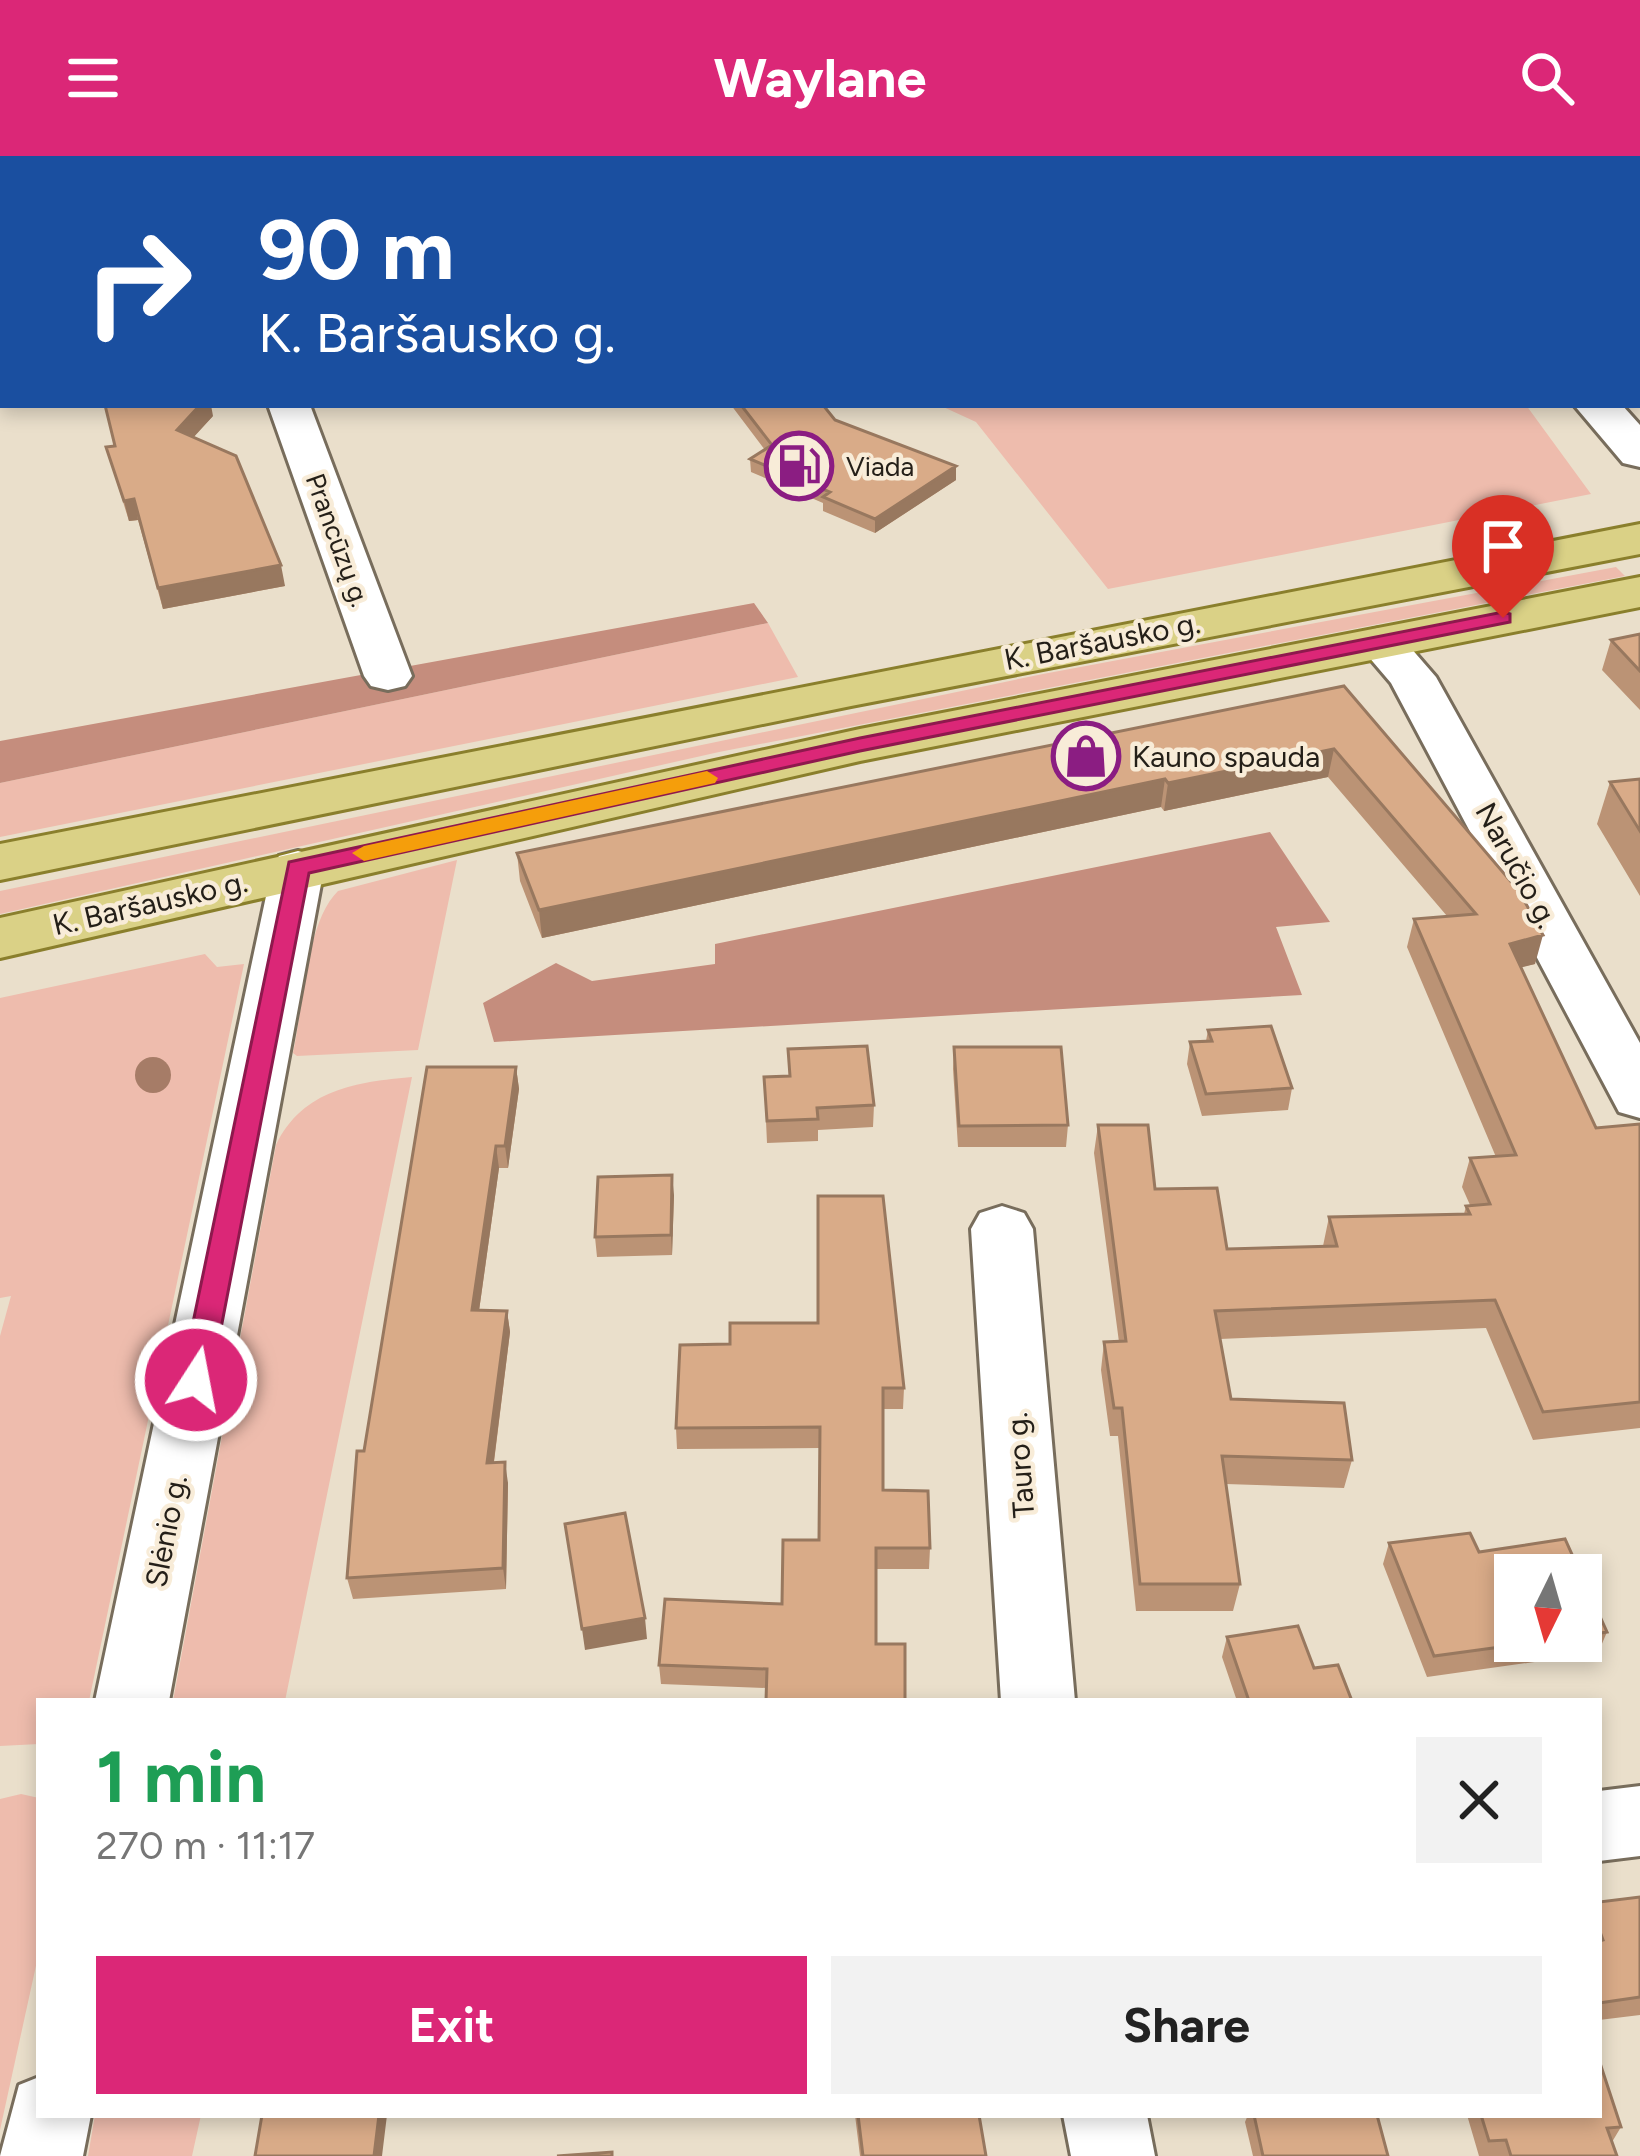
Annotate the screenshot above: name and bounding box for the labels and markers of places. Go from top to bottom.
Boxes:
fuel station icon: Viada [764,431,834,501]
place label: Viada [846,450,914,483]
pin [1452,495,1554,618]
shop icon: Kauno spauda [1051,721,1121,791]
place label: Kauno spauda [1132,738,1320,775]

